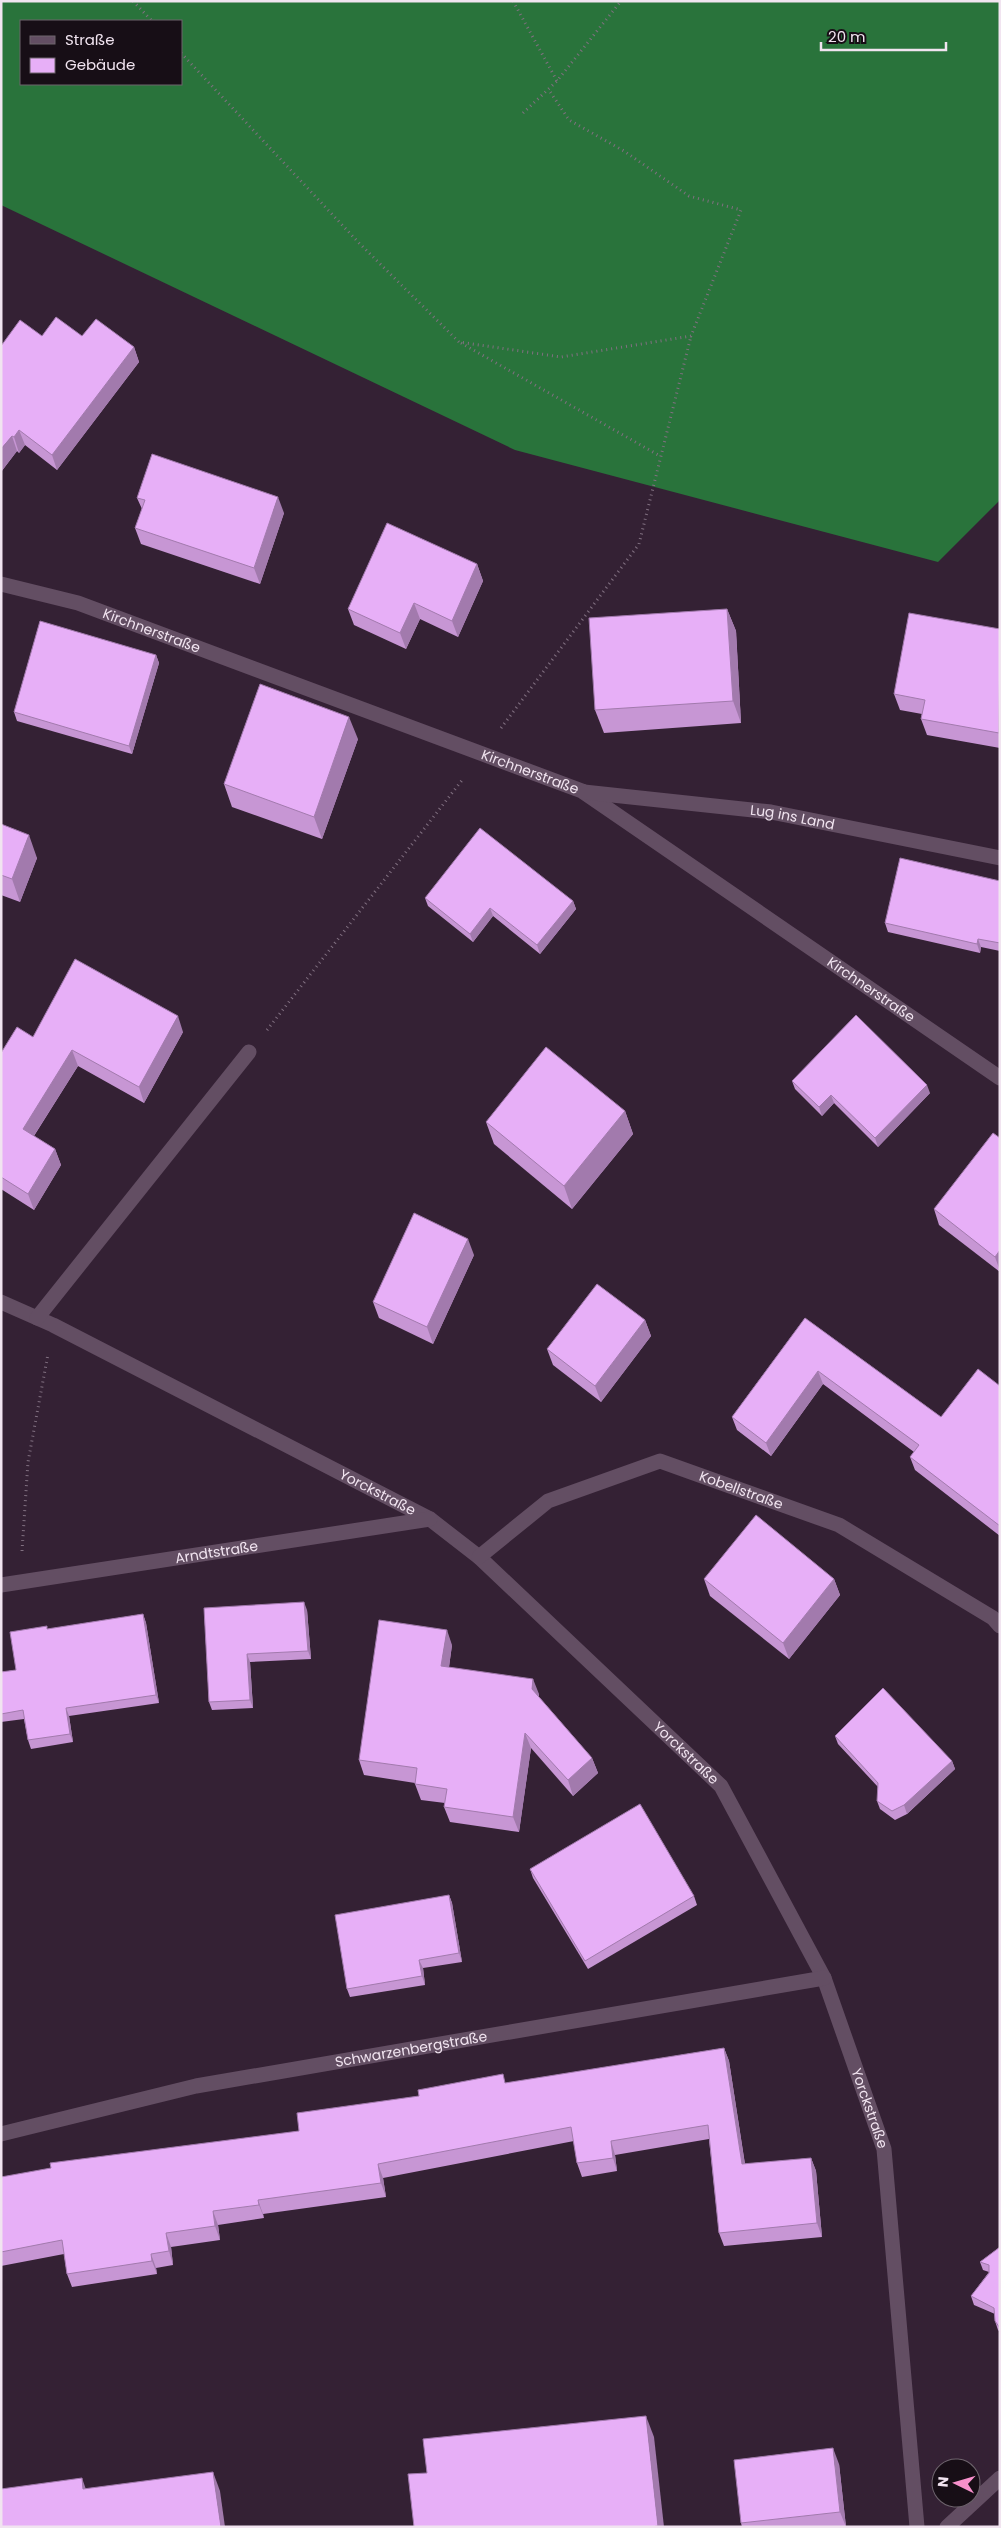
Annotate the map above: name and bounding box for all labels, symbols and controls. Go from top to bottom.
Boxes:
legend [20,20,182,85]
scale bar [821,20,946,52]
text: 20 m [828,26,866,47]
text: Straße [65,29,115,50]
text: Gebäude [65,54,135,75]
street label: Kirchnerstraße [100,603,204,658]
street label: Kirchnerstraße [479,744,582,799]
street label: Lug ins Land [749,800,836,835]
street label: Kirchnerstraße [823,952,919,1027]
street label: Yorckstraße [336,1464,420,1520]
street label: Kobellstraße [696,1466,786,1514]
street label: Arndtstraße [174,1536,260,1568]
street label: Yorckstraße [649,1717,724,1789]
street label: Schwarzenbergstraße [333,2026,489,2072]
street label: Yorckstraße [846,2066,893,2151]
north arrow [931,2458,981,2508]
text: N [933,2476,953,2488]

